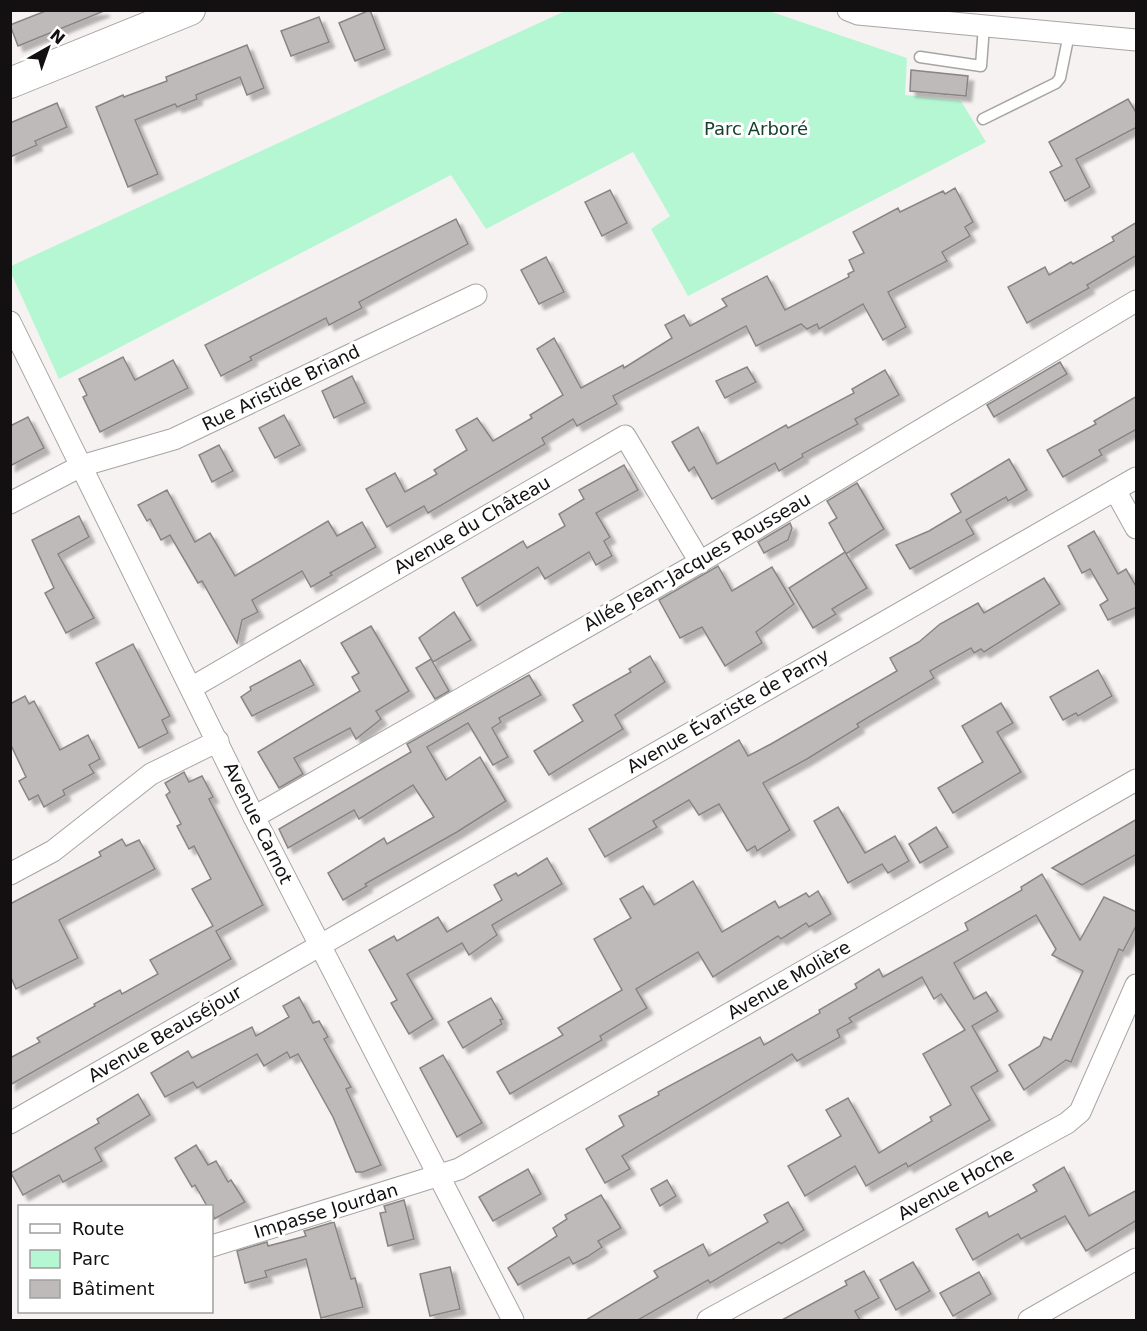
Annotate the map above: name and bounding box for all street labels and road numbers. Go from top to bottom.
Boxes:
street label: Rue Aristide Briand [198,340,363,435]
street label: Avenue du Château [390,471,554,578]
street label: Allée Jean-Jacques Rousseau [580,488,814,635]
street label: Avenue Évariste de Parny [623,644,833,777]
street label: Avenue Carnot [220,759,297,887]
street label: Avenue Molière [724,936,854,1023]
street label: Avenue Beauséjour [84,981,246,1086]
street label: Avenue Hoche [894,1143,1017,1224]
street label: Impasse Jourdan [251,1179,400,1242]

